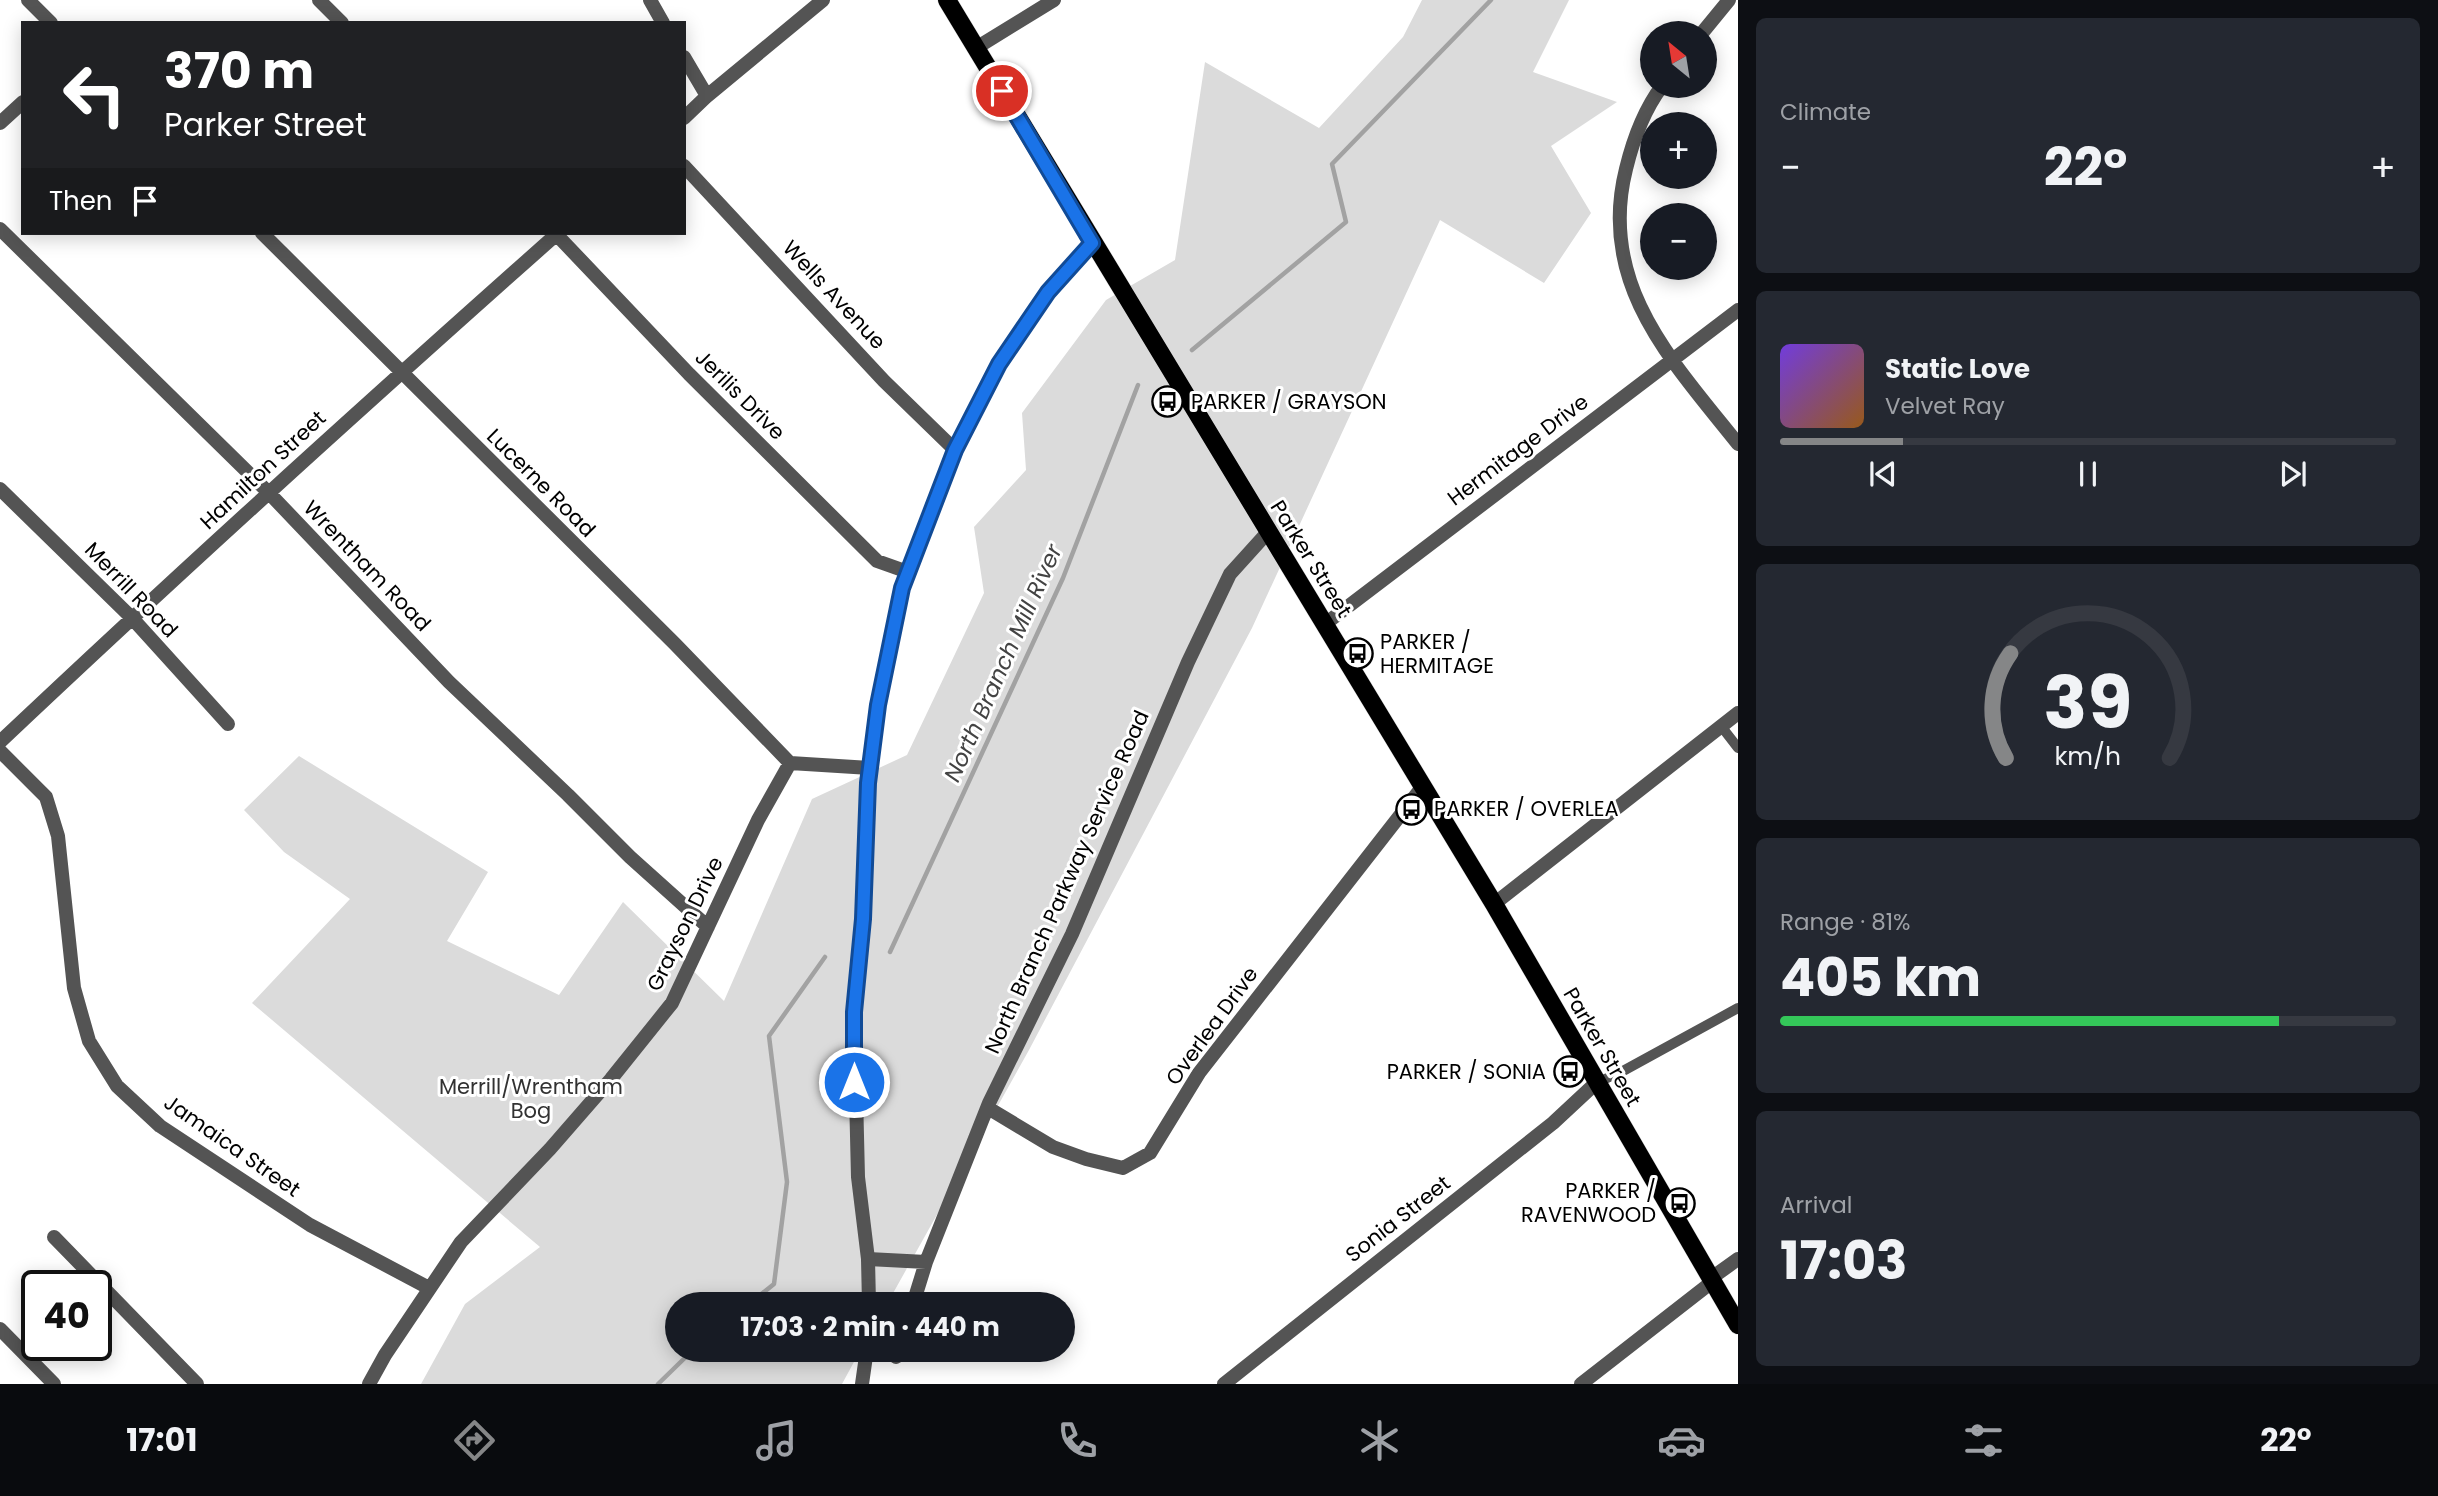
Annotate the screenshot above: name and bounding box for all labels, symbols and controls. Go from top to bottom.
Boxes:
north arrow [1640,21,1717,98]
map controls [1640,21,1717,280]
text: 370 m [164,37,314,105]
icon: left [49,49,140,140]
pin [972,61,1032,121]
icon: arrive [983,72,1021,110]
text: Climate [1780,96,1871,128]
text: Parker Street [164,102,367,147]
button: + [1640,112,1717,189]
text: 22° [2044,131,2127,204]
text: − [1780,141,1801,194]
text: + [2370,141,2396,194]
icon: arrive [126,182,164,220]
text: Then [49,183,112,219]
button: − [1640,203,1717,280]
street label: Wells Avenue [776,234,892,355]
street label: Jerilis Drive [689,343,792,446]
text: Static Love [1885,351,2030,387]
bus stop icon: PARKER / GRAYSON [1151,385,1185,419]
place label: PARKER / GRAYSON [1191,387,1387,416]
street label: Hermitage Drive [1441,387,1594,512]
text: Velvet Ray [1885,390,2005,422]
street label: Hamilton Street [193,404,332,536]
street label: Lucerne Road [481,422,602,543]
icon: previous [1864,455,1902,493]
icon: pause [2069,455,2107,493]
icon: next [2274,455,2312,493]
street label: Wrentham Road [297,494,437,638]
street label: Parker Street [1264,495,1359,623]
street label: Merrill Road [78,536,184,644]
water label: North Branch Mill River [936,538,1070,787]
place label: PARKER / HERMITAGE [1380,627,1494,680]
bus stop icon: PARKER / HERMITAGE [1340,637,1374,671]
text: 39 [2044,652,2132,753]
street label: North Branch Parkway Service Road [977,706,1156,1058]
text: km/h [2055,739,2121,774]
bus stop icon: PARKER / OVERLEA [1394,792,1428,826]
place label: PARKER / OVERLEA [1434,794,1619,823]
street label: Grayson Drive [639,852,730,996]
text: Range · 81% [1780,906,1911,938]
text: 405 km [1780,941,1981,1014]
street label: Overlea Drive [1159,961,1264,1091]
street label: Parker Street [1557,982,1648,1112]
position arrow [817,1045,891,1119]
bus stop icon: PARKER / SONIA [1552,1055,1586,1089]
place label: PARKER / SONIA [1387,1057,1546,1086]
park label: Merrill/Wrentham Bog [439,1072,623,1125]
street label: Jamaica Street [158,1088,306,1203]
street label: Sonia Street [1339,1168,1456,1269]
place label: PARKER / RAVENWOOD [1521,1176,1656,1229]
bus stop icon: PARKER / RAVENWOOD [1662,1186,1696,1220]
text: Arrival [1780,1189,1852,1221]
text: 17:03 [1780,1224,1908,1297]
speed limit sign: 40 [21,1270,112,1361]
text: 17:03 · 2 min · 440 m [740,1309,1000,1345]
icon: directions [450,1416,499,1465]
icon: music [752,1416,801,1465]
icon: phone [1053,1416,1102,1465]
icon: climate [1355,1416,1404,1465]
icon: car [1657,1416,1706,1465]
icon: filters [1959,1416,2008,1465]
text: 17:01 [126,1417,197,1462]
text: 22° [2260,1417,2312,1462]

